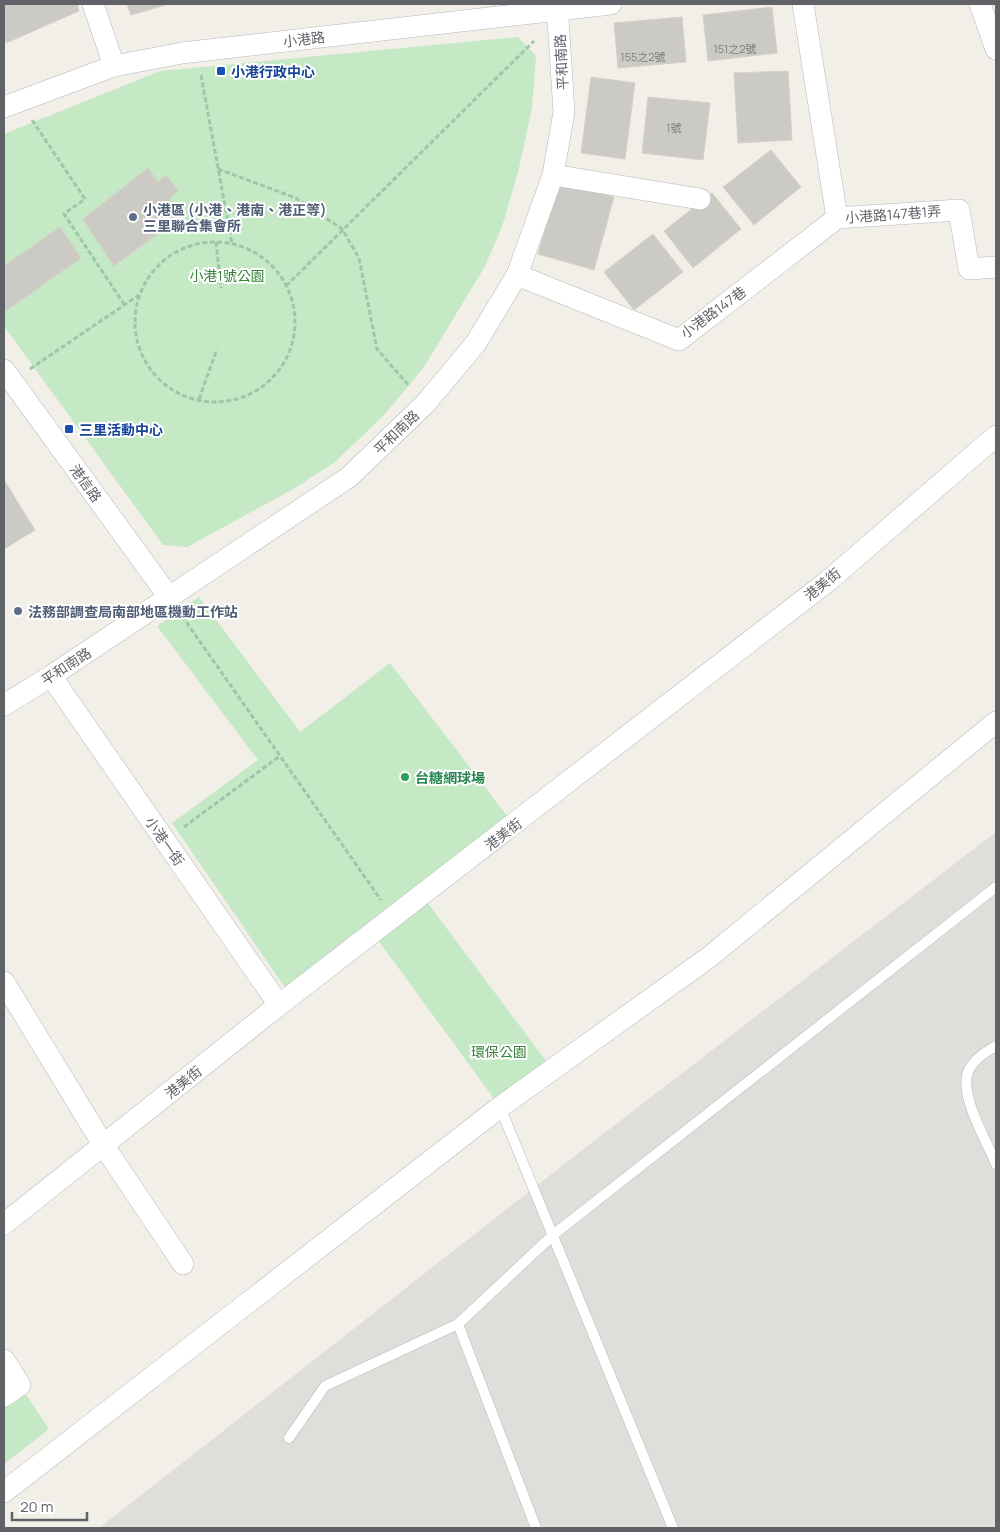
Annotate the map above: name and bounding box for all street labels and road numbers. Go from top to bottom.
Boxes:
street label: 小港路 [282,27,326,51]
street label: 平和南路 [550,34,572,90]
street label: 小港路147巷1弄 [844,201,942,227]
street label: 小港路147巷 [676,282,750,342]
street label: 平和南路 [369,406,423,458]
street label: 港信路 [66,460,106,506]
street label: 港美街 [800,563,844,605]
street label: 平和南路 [37,643,95,689]
street label: 小港一街 [141,813,189,869]
street label: 港美街 [481,814,525,854]
street label: 港美街 [161,1061,205,1103]

